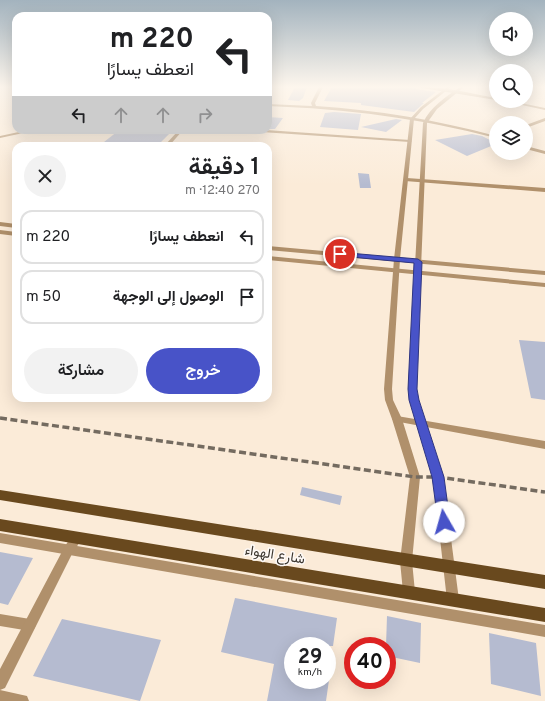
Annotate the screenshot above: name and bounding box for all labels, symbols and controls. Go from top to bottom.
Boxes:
map controls [489,12,533,160]
button: sound [489,12,533,56]
text: 220 m [110,22,194,58]
icon: left [208,28,260,80]
text: انعطف يسارًا [107,59,194,82]
button: search [489,64,533,108]
icon: left [68,104,90,126]
icon: ahead [110,104,132,126]
icon: ahead [152,104,174,126]
icon: right [194,104,216,126]
button: layers [489,116,533,160]
text: 1 دقيقة [188,153,260,183]
button: close [24,155,66,197]
text: 270 m · 12:40 [185,183,260,199]
icon: left [236,226,258,248]
text: 220 m [26,228,70,247]
text: انعطف يسارًا [149,228,224,247]
pin [323,237,357,271]
icon: arrive [329,243,351,265]
icon: arrive [236,286,258,308]
text: 50 m [26,288,61,307]
text: الوصول إلى الوجهة [113,288,224,307]
button: مشاركة [24,348,138,394]
button: خروج [146,348,260,394]
position arrow [423,501,465,543]
street label: شارع الهواء [243,542,306,570]
speed limit sign: 40 [344,637,396,689]
text: 29 [298,645,322,671]
text: km/h [298,666,322,679]

